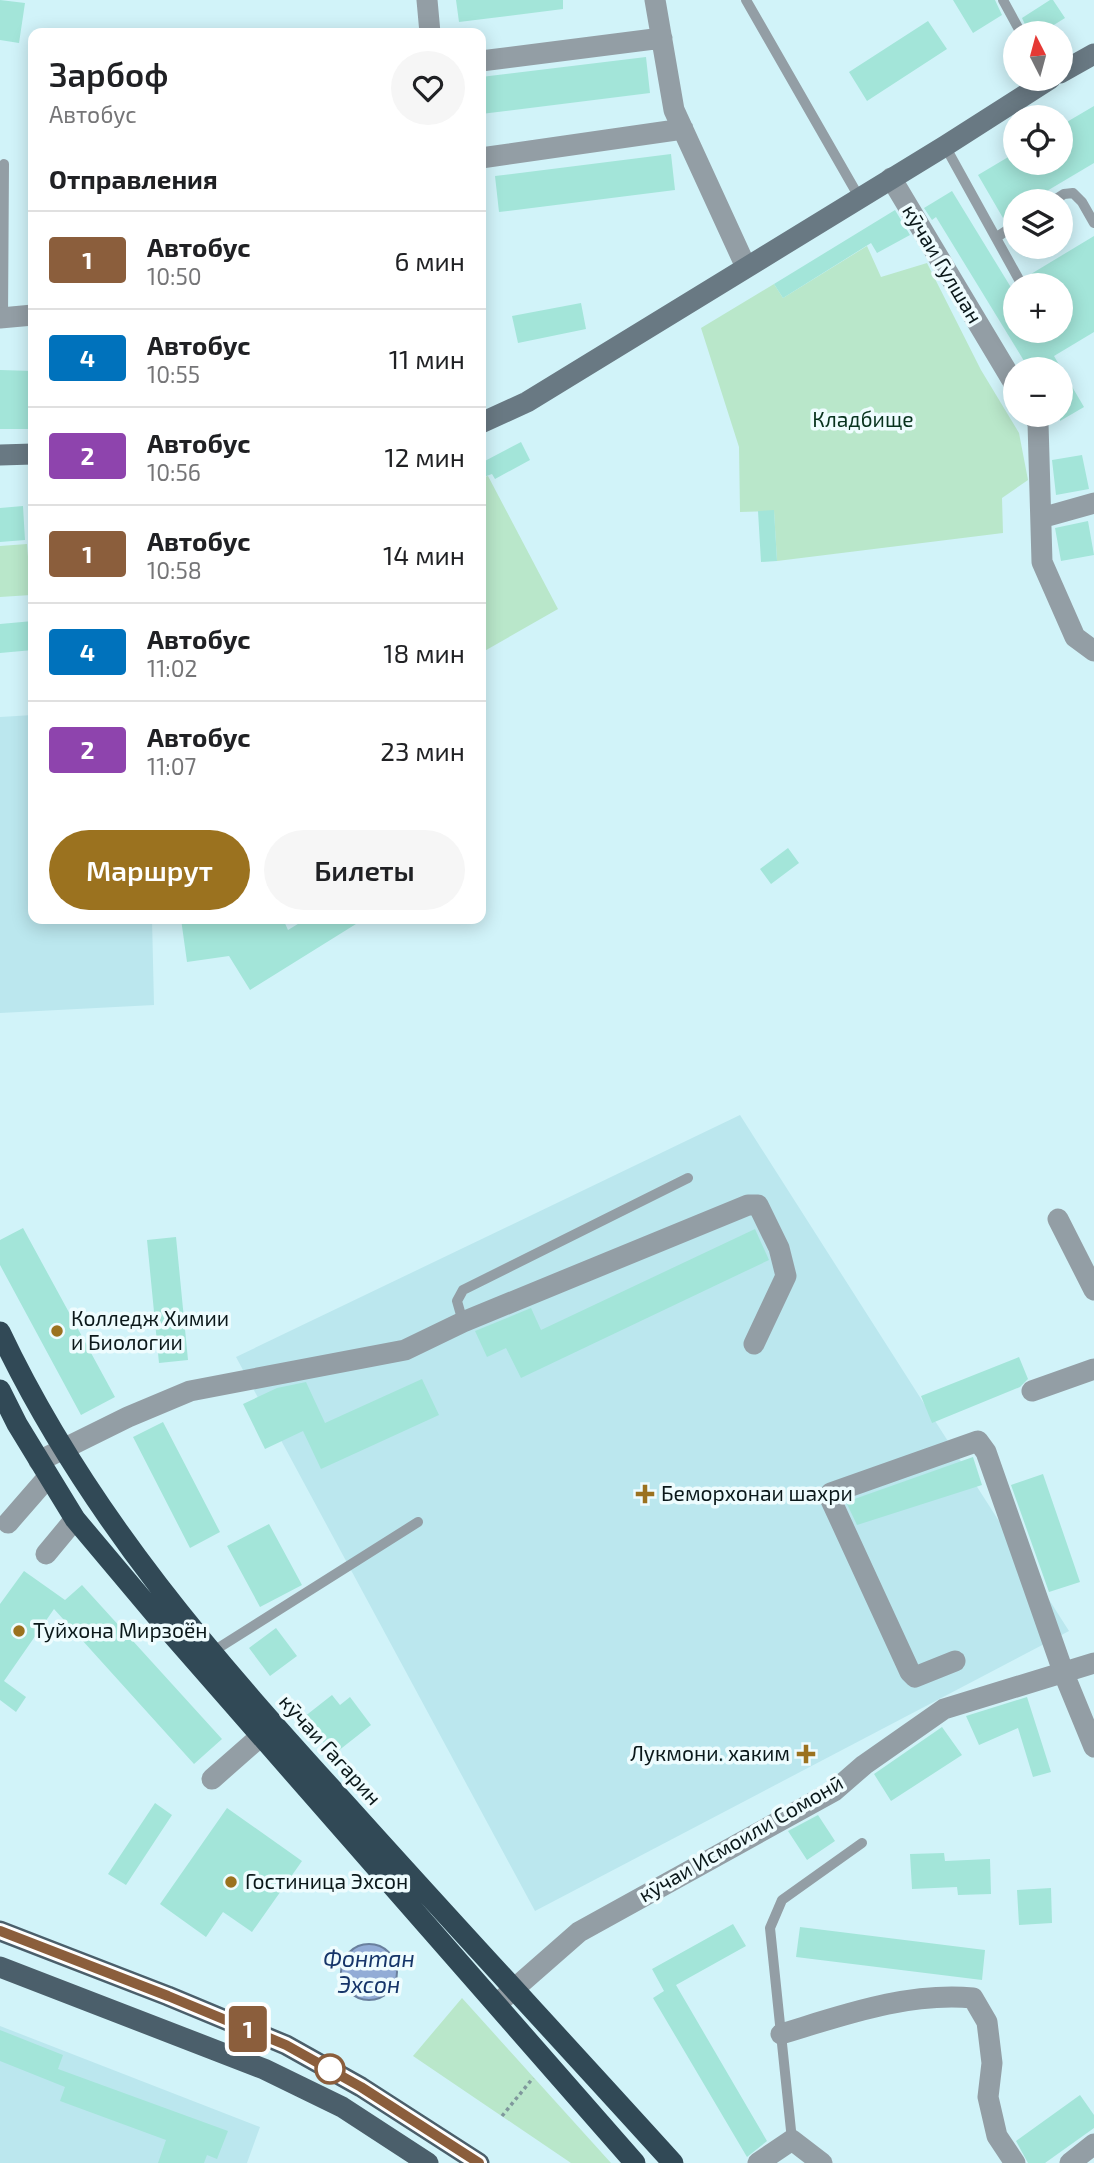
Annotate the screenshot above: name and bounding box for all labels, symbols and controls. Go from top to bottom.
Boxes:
north arrow [1003,21,1073,91]
map controls [1003,21,1073,427]
button: heart [391,51,465,125]
text: Зарбоф [49,54,169,94]
text: Автобус [49,100,137,128]
button: locate [1003,105,1073,175]
text: Отправления [49,163,218,194]
button: layers [1003,189,1073,259]
street label: кӯчаи Гулшан [897,199,989,328]
text: Автобус [147,231,250,262]
text: 1 [82,245,93,274]
text: 6 мин [394,245,465,276]
text: 10:50 [147,262,202,290]
button: + [1003,273,1073,343]
text: Автобус [147,329,250,360]
text: 4 [80,343,95,372]
text: 11 мин [389,343,465,374]
button: − [1003,357,1073,427]
text: 10:55 [147,360,200,388]
park label: Кладбище [812,406,914,431]
text: Автобус [147,427,250,458]
text: 2 [81,441,94,470]
text: 12 мин [384,441,465,472]
text: 10:56 [147,458,201,486]
text: Автобус [147,525,250,556]
text: 1 [82,539,93,568]
text: 14 мин [383,539,465,570]
text: 10:58 [147,556,202,584]
text: Автобус [147,623,250,654]
text: 4 [80,637,95,666]
text: 18 мин [383,637,465,668]
text: 11:02 [147,654,198,682]
text: Автобус [147,721,250,752]
text: 2 [81,735,94,764]
text: 23 мин [380,735,465,766]
text: 11:07 [147,752,196,780]
button: Маршрут [49,830,250,910]
button: Билеты [264,830,465,910]
place label: Колледж Химии и Биологии [71,1305,229,1354]
marker: Колледж Химии и Биологии [49,1323,65,1339]
place label: Беморхонаи шахри [661,1480,853,1505]
marker: Беморхонаи шахри [635,1484,655,1504]
place label: Туйхона Мирзоён [33,1617,208,1643]
marker: Туйхона Мирзоён [11,1623,27,1639]
street label: кӯчаи Гагарин [274,1688,387,1810]
place label: Лукмони. хаким [630,1740,790,1766]
marker: Лукмони. хаким [796,1744,816,1764]
street label: кӯчаи Исмоили Сомонӣ [634,1769,847,1907]
place label: Гостиница Эхсон [245,1868,408,1893]
marker: Гостиница Эхсон [223,1874,239,1890]
water label: Фонтан Эхсон [323,1944,415,1998]
line badge: 1 [225,2006,271,2052]
text: 1 [243,2014,253,2043]
unlabelled marker [315,2054,345,2084]

